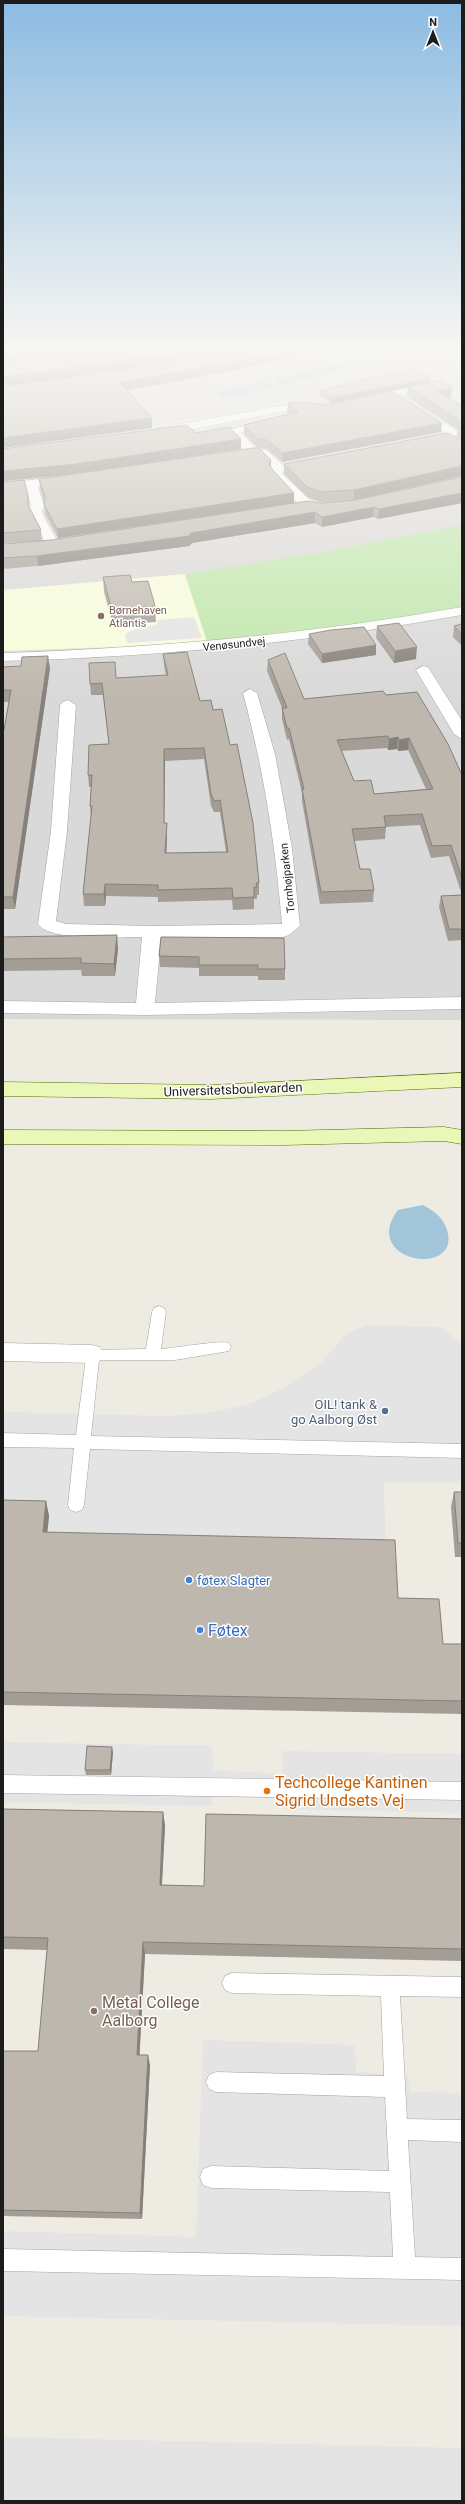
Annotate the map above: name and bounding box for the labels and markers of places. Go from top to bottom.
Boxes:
place label: Børnehaven Atlantis [109,604,167,630]
marker: Børnehaven Atlantis [96,611,106,621]
place label: OIL! tank & go Aalborg Øst [291,1397,378,1427]
marker: OIL! tank & go Aalborg Øst [380,1406,390,1416]
place label: føtex Slagter [197,1573,271,1588]
marker: føtex Slagter [184,1575,194,1585]
place label: Føtex [208,1621,248,1640]
marker: Føtex [195,1625,205,1635]
place label: Techcollege Kantinen Sigrid Undsets Vej [275,1773,428,1810]
marker: Techcollege Kantinen Sigrid Undsets Vej [262,1786,272,1796]
place label: Metal College Aalborg [102,1993,200,2030]
marker: Metal College Aalborg [89,2006,99,2016]

